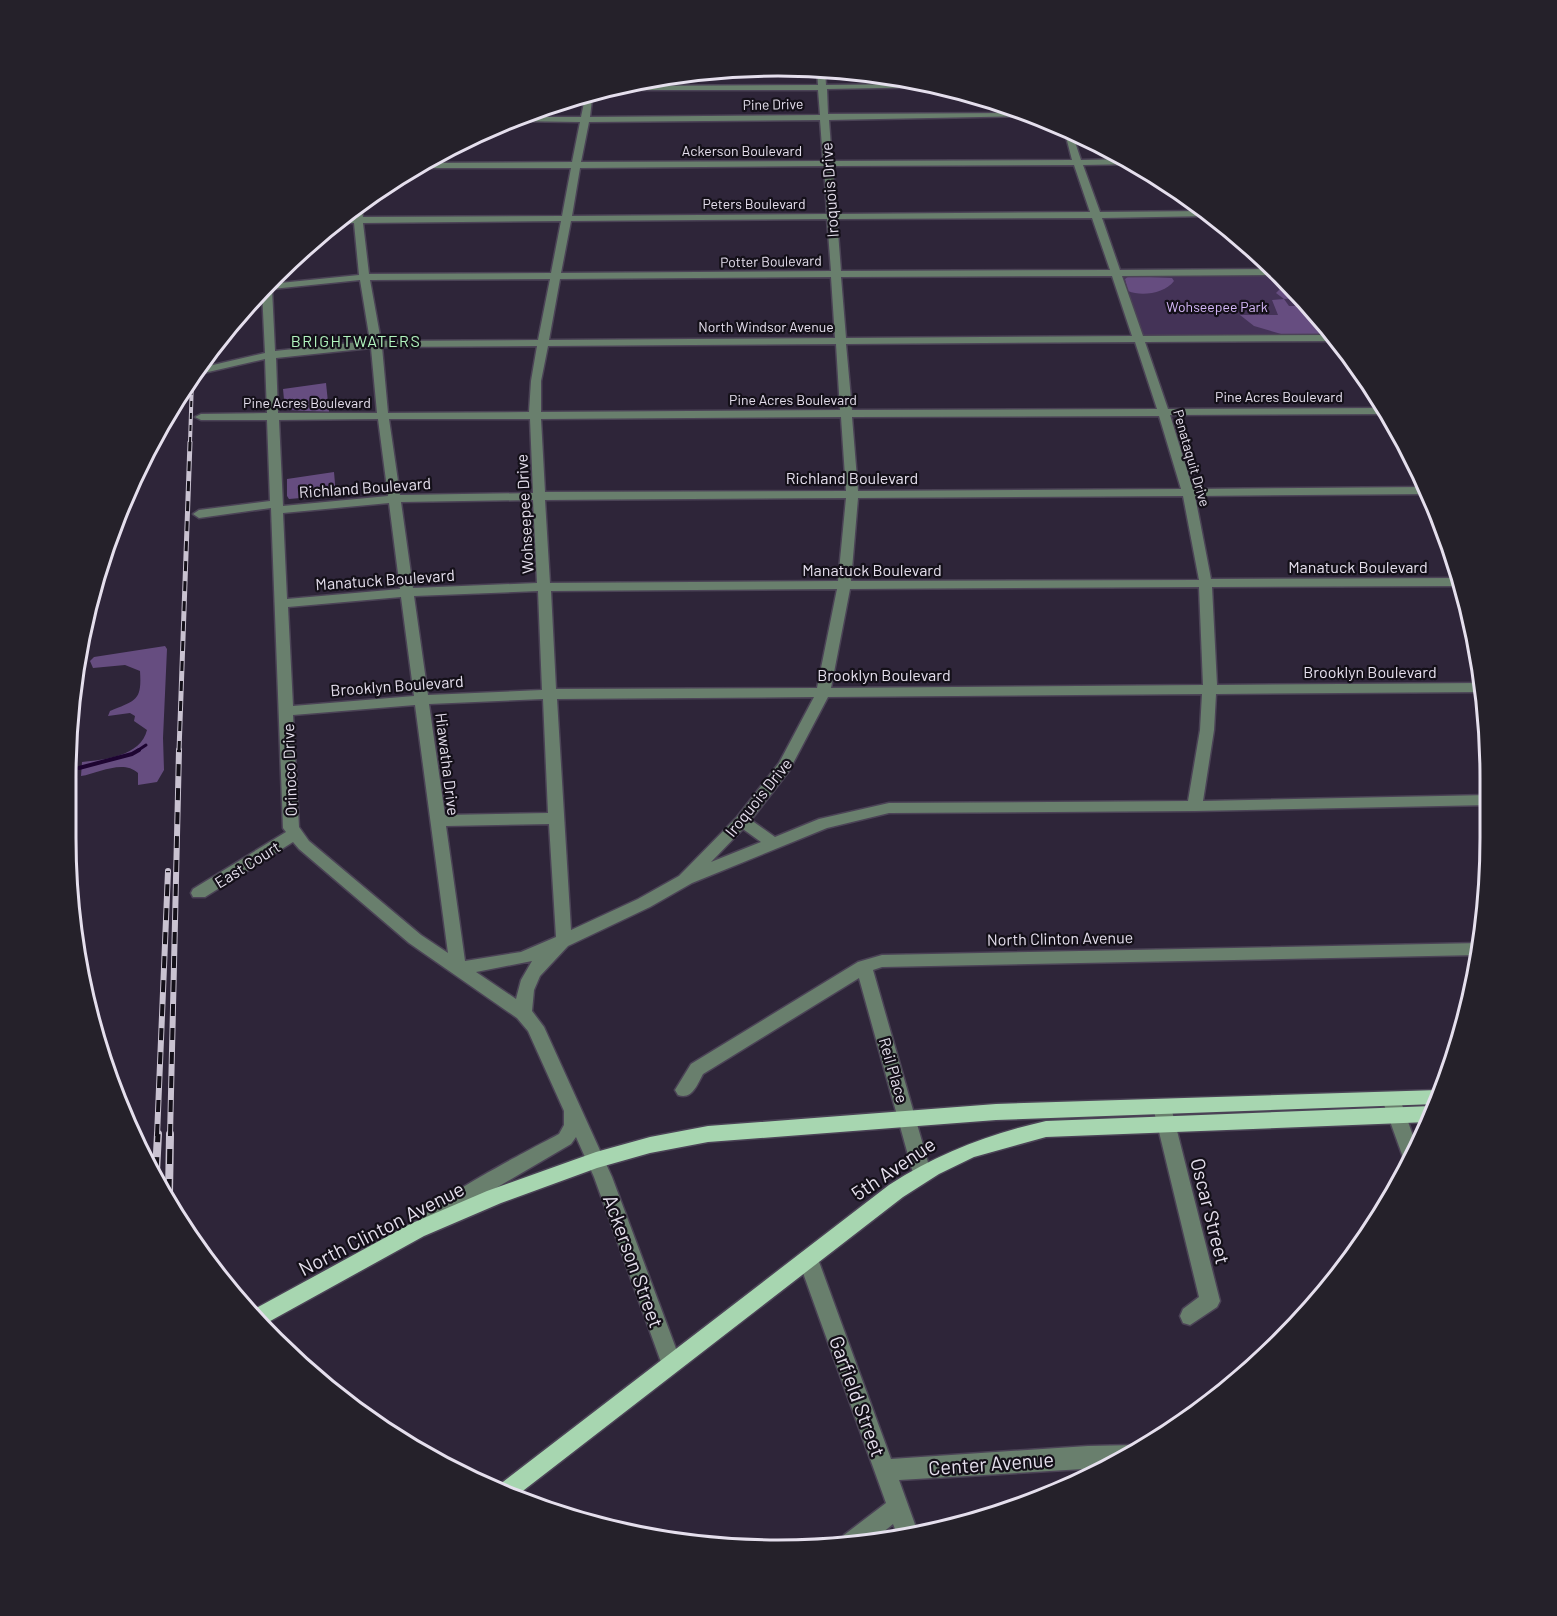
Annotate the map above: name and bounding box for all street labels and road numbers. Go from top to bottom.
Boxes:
street label: Pine Drive [742,95,804,113]
street label: Ackerson Boulevard [682,142,802,159]
street label: Iroquois Drive [816,142,842,238]
street label: Peters Boulevard [702,195,806,212]
street label: Potter Boulevard [720,252,822,270]
street label: North Windsor Avenue [698,318,834,335]
street label: Pine Acres Boulevard [1215,388,1343,405]
street label: Pine Acres Boulevard [729,391,857,408]
street label: Pine Acres Boulevard [243,394,371,411]
street label: Penataquit Drive [1170,407,1214,509]
street label: Wohseepee Drive [511,454,537,574]
street label: Richland Boulevard [786,468,918,487]
street label: Richland Boulevard [298,473,432,501]
street label: Manatuck Boulevard [1288,557,1428,576]
street label: Manatuck Boulevard [802,560,942,579]
street label: Manatuck Boulevard [315,565,455,593]
street label: Brooklyn Boulevard [1303,662,1437,681]
street label: Brooklyn Boulevard [817,665,951,684]
street label: Brooklyn Boulevard [330,671,464,699]
street label: Hiawatha Drive [432,711,464,817]
street label: Orinoco Drive [278,723,300,817]
street label: Iroquois Drive [721,754,795,840]
street label: East Court [211,836,283,892]
street label: North Clinton Avenue [987,927,1133,949]
street label: Reil Place [876,1035,912,1105]
street label: 5th Avenue [847,1131,939,1205]
street label: Oscar Street [1186,1155,1236,1267]
street label: North Clinton Avenue [294,1176,468,1280]
street label: Ackerson Street [599,1191,669,1331]
street label: Garfield Street [825,1332,891,1460]
street label: Center Avenue [927,1447,1055,1479]

